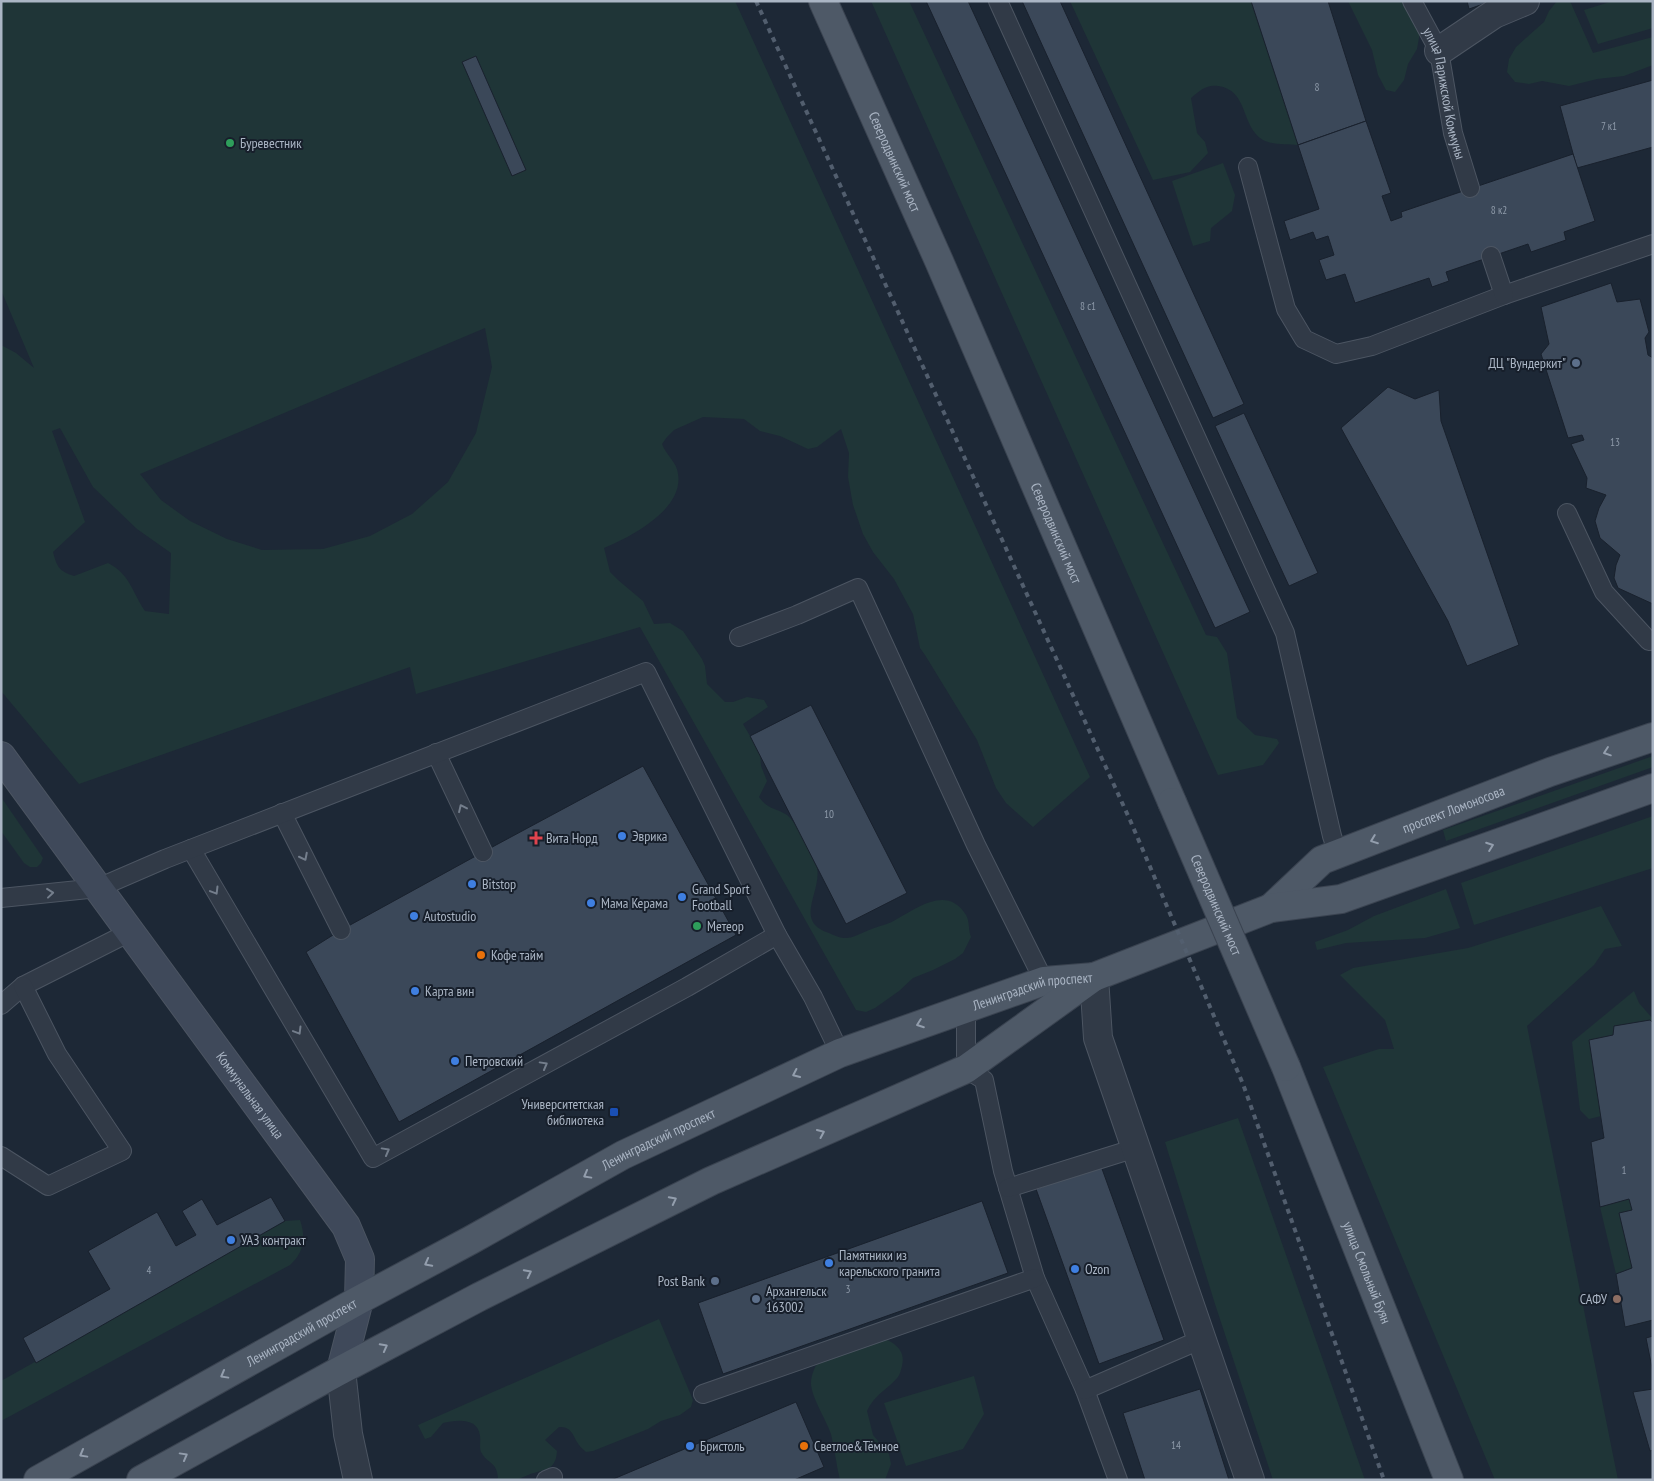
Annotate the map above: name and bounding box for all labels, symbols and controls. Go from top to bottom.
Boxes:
street label: улица Парижской Коммуны [1419,24,1470,161]
house number: 8 [1315,80,1320,94]
street label: Северодвинский мост [865,109,925,215]
house number: 7 к1 [1601,119,1617,133]
place label: Буревестник [240,134,302,152]
marker: Буревестник [224,137,236,149]
house number: 8 к2 [1491,203,1507,217]
house number: 8 с1 [1080,299,1096,313]
place label: ДЦ "Вундеркит" [1489,354,1566,372]
marker: ДЦ "Вундеркит" [1570,357,1582,369]
house number: 13 [1610,435,1620,449]
street label: Северодвинский мост [1027,480,1086,587]
one-way arrow [1603,747,1611,757]
street label: проспект Ломоносова [1400,781,1507,837]
one-way arrow [458,804,468,813]
house number: 10 [824,807,834,821]
place label: Эврика [632,827,667,845]
place label: Вита Норд [546,829,598,847]
marker: Эврика [616,830,628,842]
marker: Вита Норд [530,832,542,844]
one-way arrow [1371,834,1379,844]
one-way arrow [1485,842,1494,852]
one-way arrow [298,851,308,860]
street label: Северодвинский мост [1187,852,1246,958]
place label: Bitstop [482,875,516,893]
marker: Bitstop [466,878,478,890]
place label: Grand Sport Football [692,880,750,914]
one-way arrow [209,886,219,895]
one-way arrow [46,888,54,899]
marker: Grand Sport Football [676,891,688,903]
place label: Мама Керама [601,894,668,912]
marker: Мама Керама [585,897,597,909]
place label: Autostudio [424,907,476,925]
marker: Autostudio [408,910,420,922]
place label: Метеор [707,917,744,935]
marker: Метеор [691,920,703,932]
place label: Кофе тайм [491,946,543,964]
marker: Кофе тайм [475,949,487,961]
street label: Ленинградский проспект [969,968,1094,1015]
place label: Карта вин [425,982,474,1000]
marker: Карта вин [409,985,421,997]
one-way arrow [916,1018,925,1028]
one-way arrow [291,1025,301,1034]
street label: Коммунальная улица [212,1048,288,1142]
place label: Петровский [465,1052,523,1070]
marker: Петровский [449,1055,461,1067]
one-way arrow [539,1061,548,1071]
one-way arrow [792,1067,801,1078]
place label: Университетская библиотека [522,1095,604,1129]
street label: Ленинградский проспект [598,1104,718,1175]
marker: Университетская библиотека [608,1106,620,1118]
one-way arrow [816,1128,825,1139]
one-way arrow [381,1147,390,1157]
house number: 1 [1622,1163,1627,1177]
one-way arrow [584,1169,593,1179]
one-way arrow [668,1196,677,1206]
street label: улица Смольный Буян [1339,1219,1395,1326]
place label: УАЗ контракт [241,1231,306,1249]
marker: УАЗ контракт [225,1234,237,1246]
place label: Памятники из карельского гранита [839,1246,940,1280]
one-way arrow [424,1257,433,1267]
marker: Памятники из карельского гранита [823,1257,835,1269]
place label: Ozon [1085,1260,1110,1278]
house number: 4 [147,1263,152,1277]
marker: Ozon [1069,1263,1081,1275]
one-way arrow [523,1269,532,1279]
place label: Post Bank [658,1272,706,1290]
marker: Post Bank [709,1275,721,1287]
place label: Архангельск 163002 [766,1282,827,1316]
house number: 3 [846,1282,851,1296]
place label: САФУ [1580,1290,1608,1308]
marker: Архангельск 163002 [750,1293,762,1305]
marker: САФУ [1611,1293,1623,1305]
street label: Ленинградский проспект [242,1294,360,1371]
one-way arrow [379,1343,388,1353]
one-way arrow [221,1369,230,1379]
place label: Бристоль [700,1437,745,1455]
place label: Светлое&Тёмное [814,1437,899,1455]
house number: 14 [1171,1438,1181,1452]
marker: Бристоль [684,1440,696,1452]
marker: Светлое&Тёмное [798,1440,810,1452]
one-way arrow [79,1448,88,1458]
one-way arrow [178,1452,187,1462]

